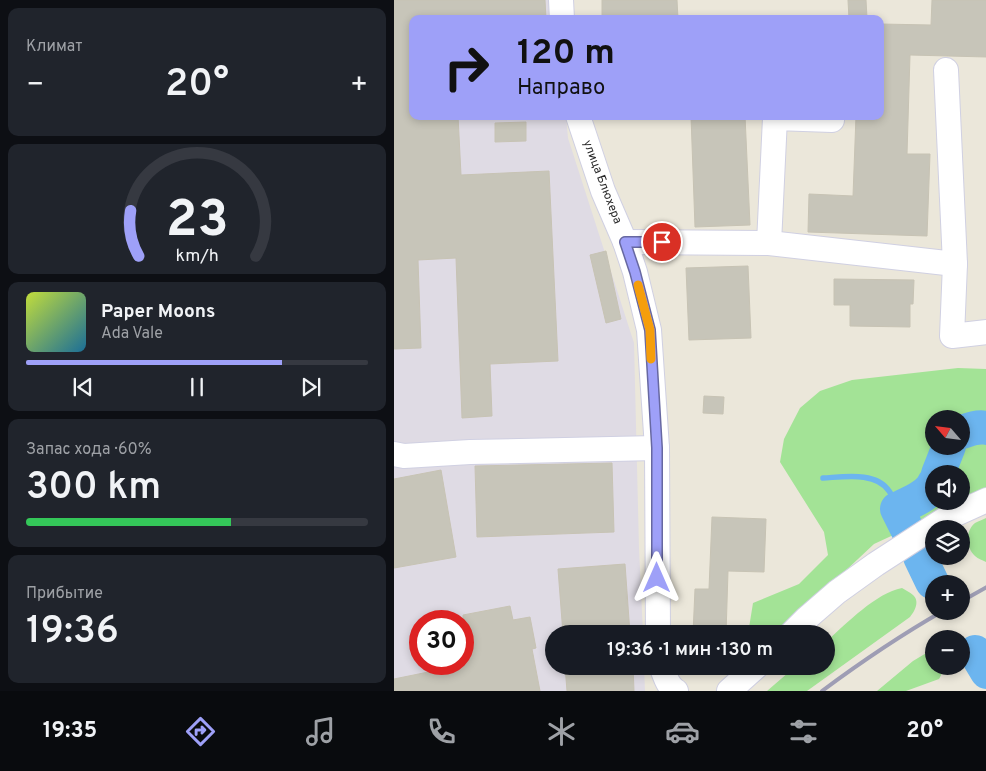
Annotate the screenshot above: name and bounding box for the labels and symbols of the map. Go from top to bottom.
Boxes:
street label: улица Блюхера [579,138,625,226]
pin [641,221,683,263]
north arrow [925,410,970,455]
position arrow [630,551,682,603]
speed limit sign: 30 [409,610,474,675]

